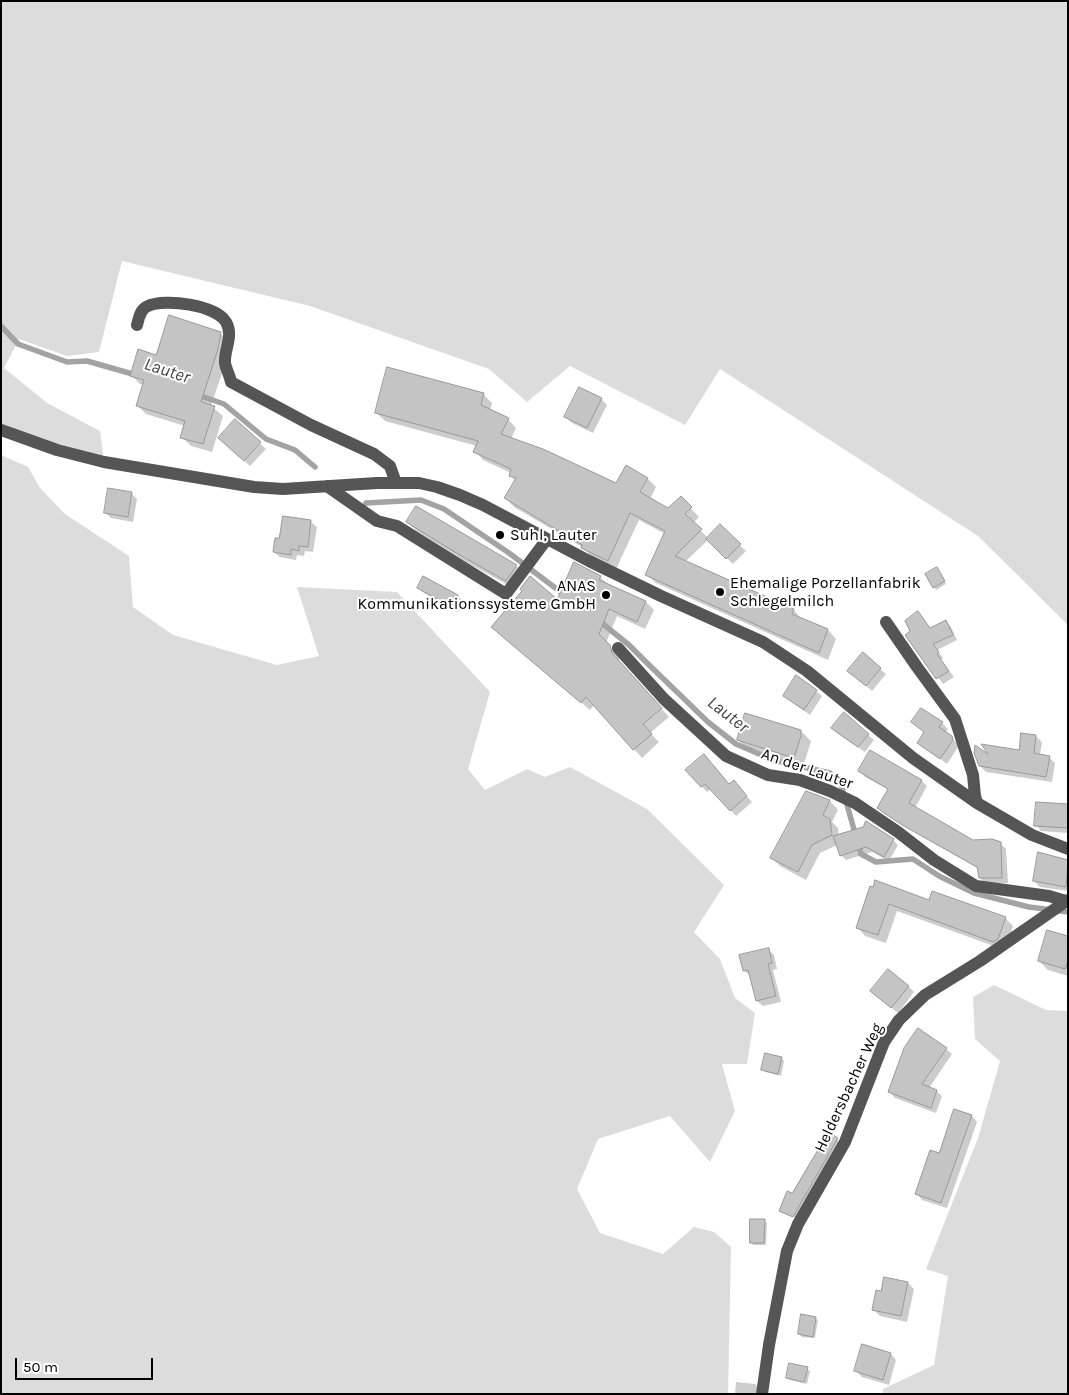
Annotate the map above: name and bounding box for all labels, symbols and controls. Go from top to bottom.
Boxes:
water label: Lauter [141,353,193,389]
place label: Suhl, Lauter [510,525,597,545]
marker: Suhl, Lauter [494,529,506,541]
place label: Ehemalige Porzellanfabrik Schlegelmilch [730,573,921,611]
place label: ANAS Kommunikationssysteme GmbH [357,576,596,614]
marker: Ehemalige Porzellanfabrik Schlegelmilch [714,586,726,598]
marker: ANAS Kommunikationssysteme GmbH [600,589,612,601]
water label: Lauter [703,692,753,738]
street label: An der Lauter [759,744,855,794]
street label: Heldersbacher Weg [811,1020,887,1156]
scale bar [18,1348,155,1380]
text: 50 m [23,1358,58,1376]

